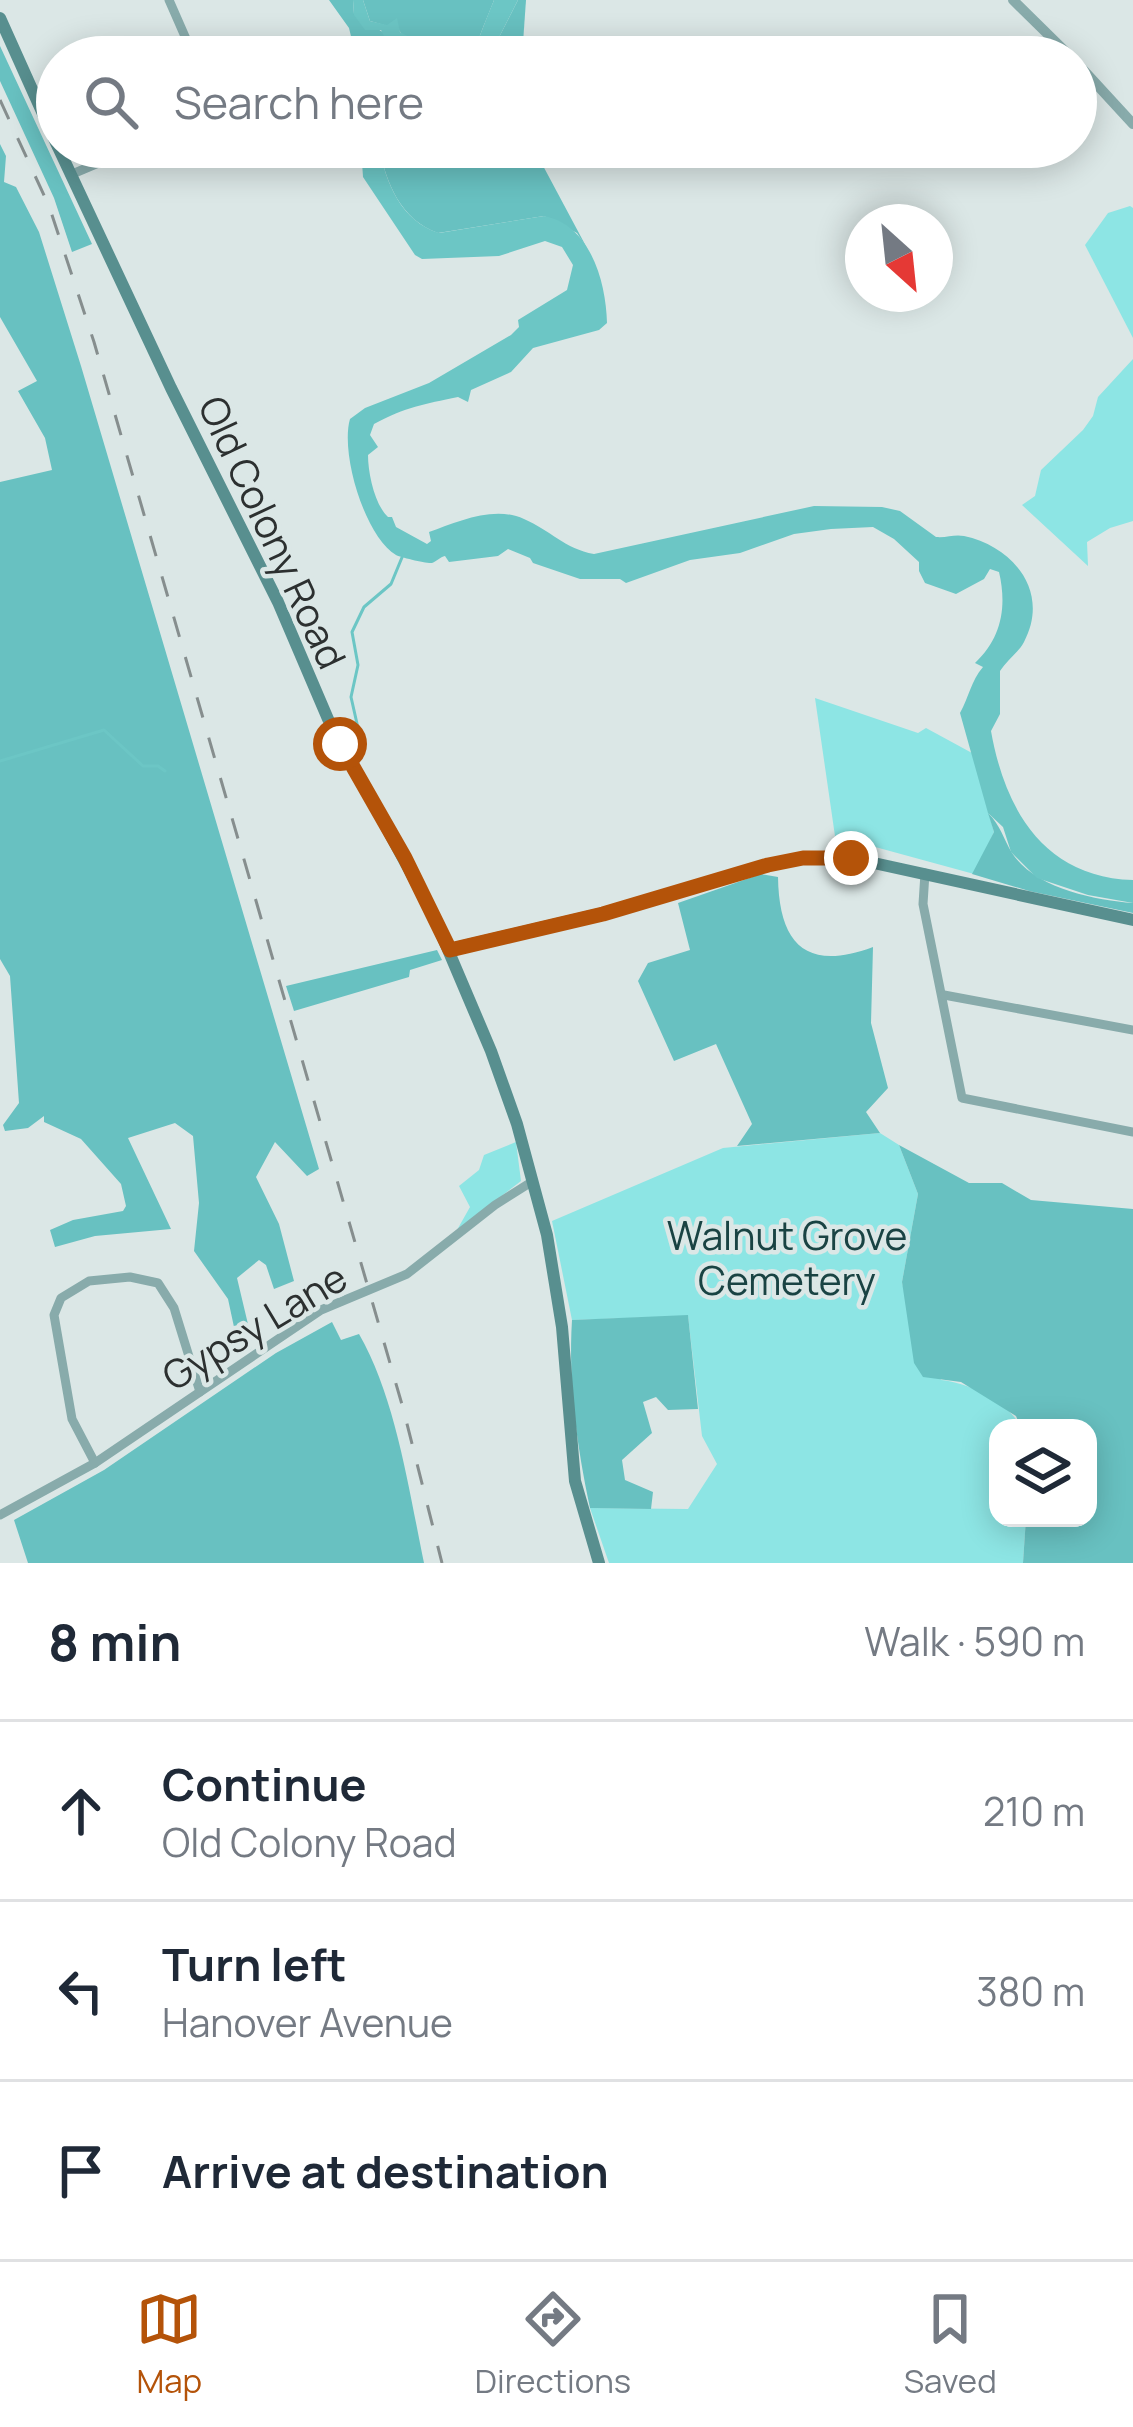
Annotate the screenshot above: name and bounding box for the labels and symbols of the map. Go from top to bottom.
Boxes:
north arrow [845,204,953,312]
street label: Old Colony Road [186,387,360,677]
route start [313,717,367,771]
route end [824,831,878,885]
park label: Walnut Grove Cemetery [667,1208,907,1307]
street label: Gypsy Lane [152,1250,356,1402]

